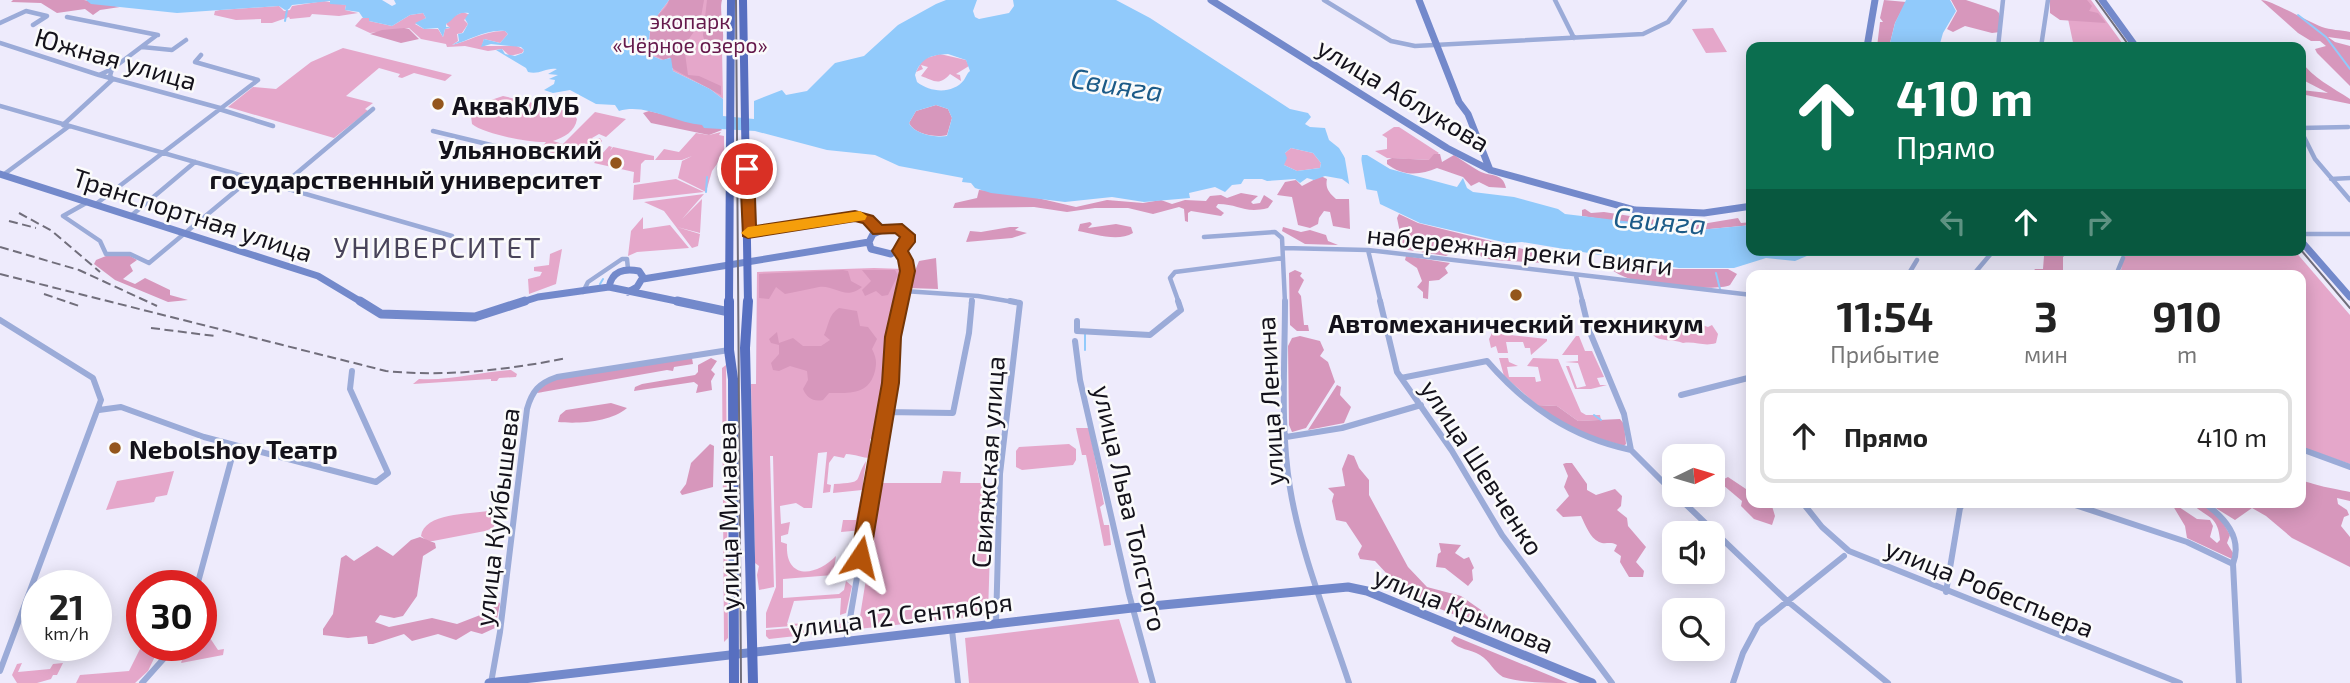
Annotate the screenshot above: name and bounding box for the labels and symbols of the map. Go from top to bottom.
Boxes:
park label: экопарк «Чёрное озеро» [612,8,768,57]
street label: Южная улица [31,20,200,97]
street label: улица Аблукова [1312,30,1496,158]
water label: Свияга [1069,60,1165,108]
place label: АкваКЛУБ [452,89,580,120]
marker: АкваКЛУБ [430,96,446,112]
place label: Ульяновский государственный университет [209,133,602,194]
pin [717,139,777,199]
marker: Ульяновский государственный университет [608,155,624,171]
street label: Транспортная улица [69,161,317,268]
water label: Свияга [1612,199,1708,241]
street label: набережная реки Свияги [1365,218,1675,280]
district label: УНИВЕРСИТЕТ [334,230,542,264]
marker: Автомеханический техникум [1508,287,1524,303]
place label: Автомеханический техникум [1328,307,1704,338]
street label: улица Ленина [1249,316,1290,486]
street label: Свияжская улица [964,355,1011,569]
street label: улица Шевченко [1414,374,1551,561]
street label: улица Льва Толстого [1087,382,1174,634]
street label: улица Куйбышева [467,406,526,628]
street label: улица Минаева [710,421,745,611]
place label: Nebolshoy Театр [129,433,338,465]
marker: Nebolshoy Театр [107,440,123,456]
north arrow [1662,444,1726,508]
position arrow [823,520,897,594]
street label: улица Робеспьера [1881,531,2099,644]
street label: улица Крымова [1369,559,1558,660]
speed limit sign: 30 [126,570,217,661]
street label: улица 12 Сентября [788,585,1014,644]

